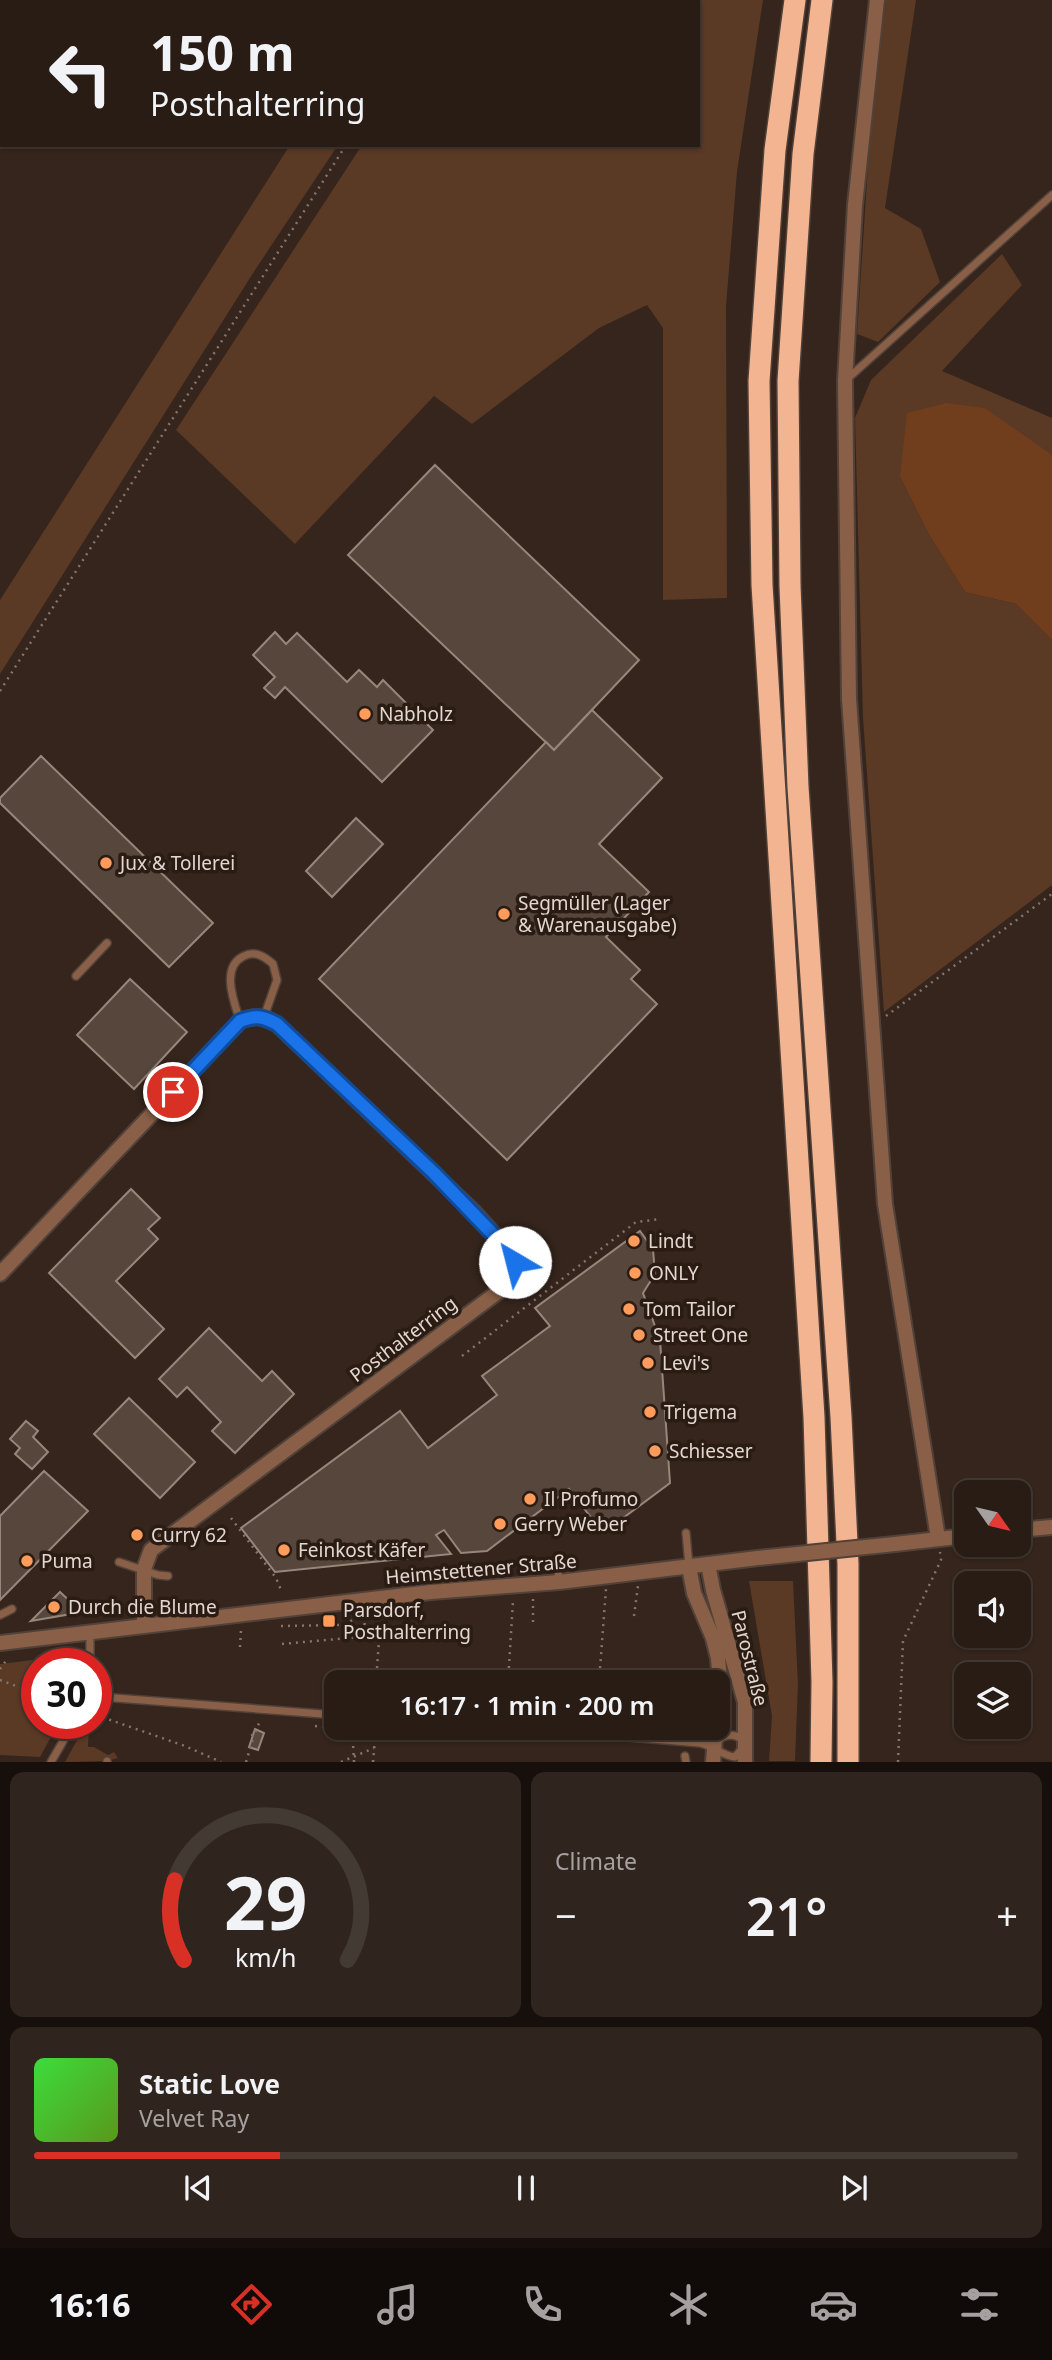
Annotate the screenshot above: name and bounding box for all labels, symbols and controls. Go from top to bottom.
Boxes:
text: 150 m [150,19,295,85]
icon: left [35,28,126,119]
text: Posthalterring [150,82,365,125]
place label: Nabholz [379,701,453,727]
marker: Nabholz [357,706,373,722]
place label: Jux & Tollerei [118,850,235,876]
marker: Jux & Tollerei [98,855,114,871]
place label: Segmüller (Lager & Warenausgabe) [518,890,677,938]
marker: Segmüller (Lager & Warenausgabe) [496,906,512,922]
pin [143,1062,203,1122]
icon: arrive [154,1073,192,1111]
position arrow [478,1225,552,1299]
place label: Lindt [648,1228,693,1254]
marker: Lindt [626,1233,642,1249]
place label: ONLY [649,1260,699,1286]
marker: ONLY [627,1265,643,1281]
street label: Posthalterring [344,1290,462,1388]
place label: Tom Tailor [643,1296,735,1322]
marker: Tom Tailor [621,1301,637,1317]
place label: Street One [653,1322,748,1348]
marker: Street One [631,1327,647,1343]
place label: Levi's [662,1350,710,1376]
marker: Levi's [640,1355,656,1371]
place label: Trigema [664,1399,737,1425]
marker: Trigema [642,1404,658,1420]
place label: Schiesser [669,1438,753,1464]
marker: Schiesser [647,1443,663,1459]
north arrow [954,1480,1031,1558]
map controls [954,1480,1031,1739]
place label: Il Profumo [544,1486,638,1512]
marker: Il Profumo [522,1491,538,1507]
place label: Gerry Weber [514,1511,627,1537]
marker: Gerry Weber [492,1516,508,1532]
place label: Curry 62 [151,1522,227,1548]
marker: Curry 62 [129,1527,145,1543]
place label: Feinkost Käfer [298,1537,425,1563]
marker: Feinkost Käfer [276,1542,292,1558]
place label: Puma [41,1548,93,1574]
street label: Heimstettener Straße [384,1548,578,1590]
marker: Puma [19,1553,35,1569]
button: sound [954,1571,1031,1648]
place label: Durch die Blume [68,1594,217,1620]
place label: Parsdorf, Posthalterring [343,1597,471,1645]
marker: Durch die Blume [46,1599,62,1615]
street label: Parostraße [726,1607,774,1709]
marker: Parsdorf, Posthalterring [321,1613,337,1629]
speed limit sign: 30 [21,1648,112,1739]
button: layers [954,1662,1031,1739]
text: 16:17 · 1 min · 200 m [400,1687,654,1723]
text: Climate [555,1845,637,1877]
text: 29 [224,1853,307,1952]
text: 21° [746,1880,827,1951]
text: − [555,1889,577,1941]
text: + [996,1889,1018,1941]
text: km/h [235,1940,296,1974]
text: Static Love [139,2066,280,2102]
text: Velvet Ray [139,2102,249,2134]
icon: previous [179,2169,217,2207]
icon: pause [507,2169,545,2207]
icon: next [835,2169,873,2207]
icon: directions [227,2280,276,2329]
icon: music [373,2280,422,2329]
icon: phone [518,2280,567,2329]
icon: climate [664,2280,713,2329]
icon: car [809,2280,858,2329]
icon: filters [955,2280,1004,2329]
text: 16:16 [48,2283,130,2326]

